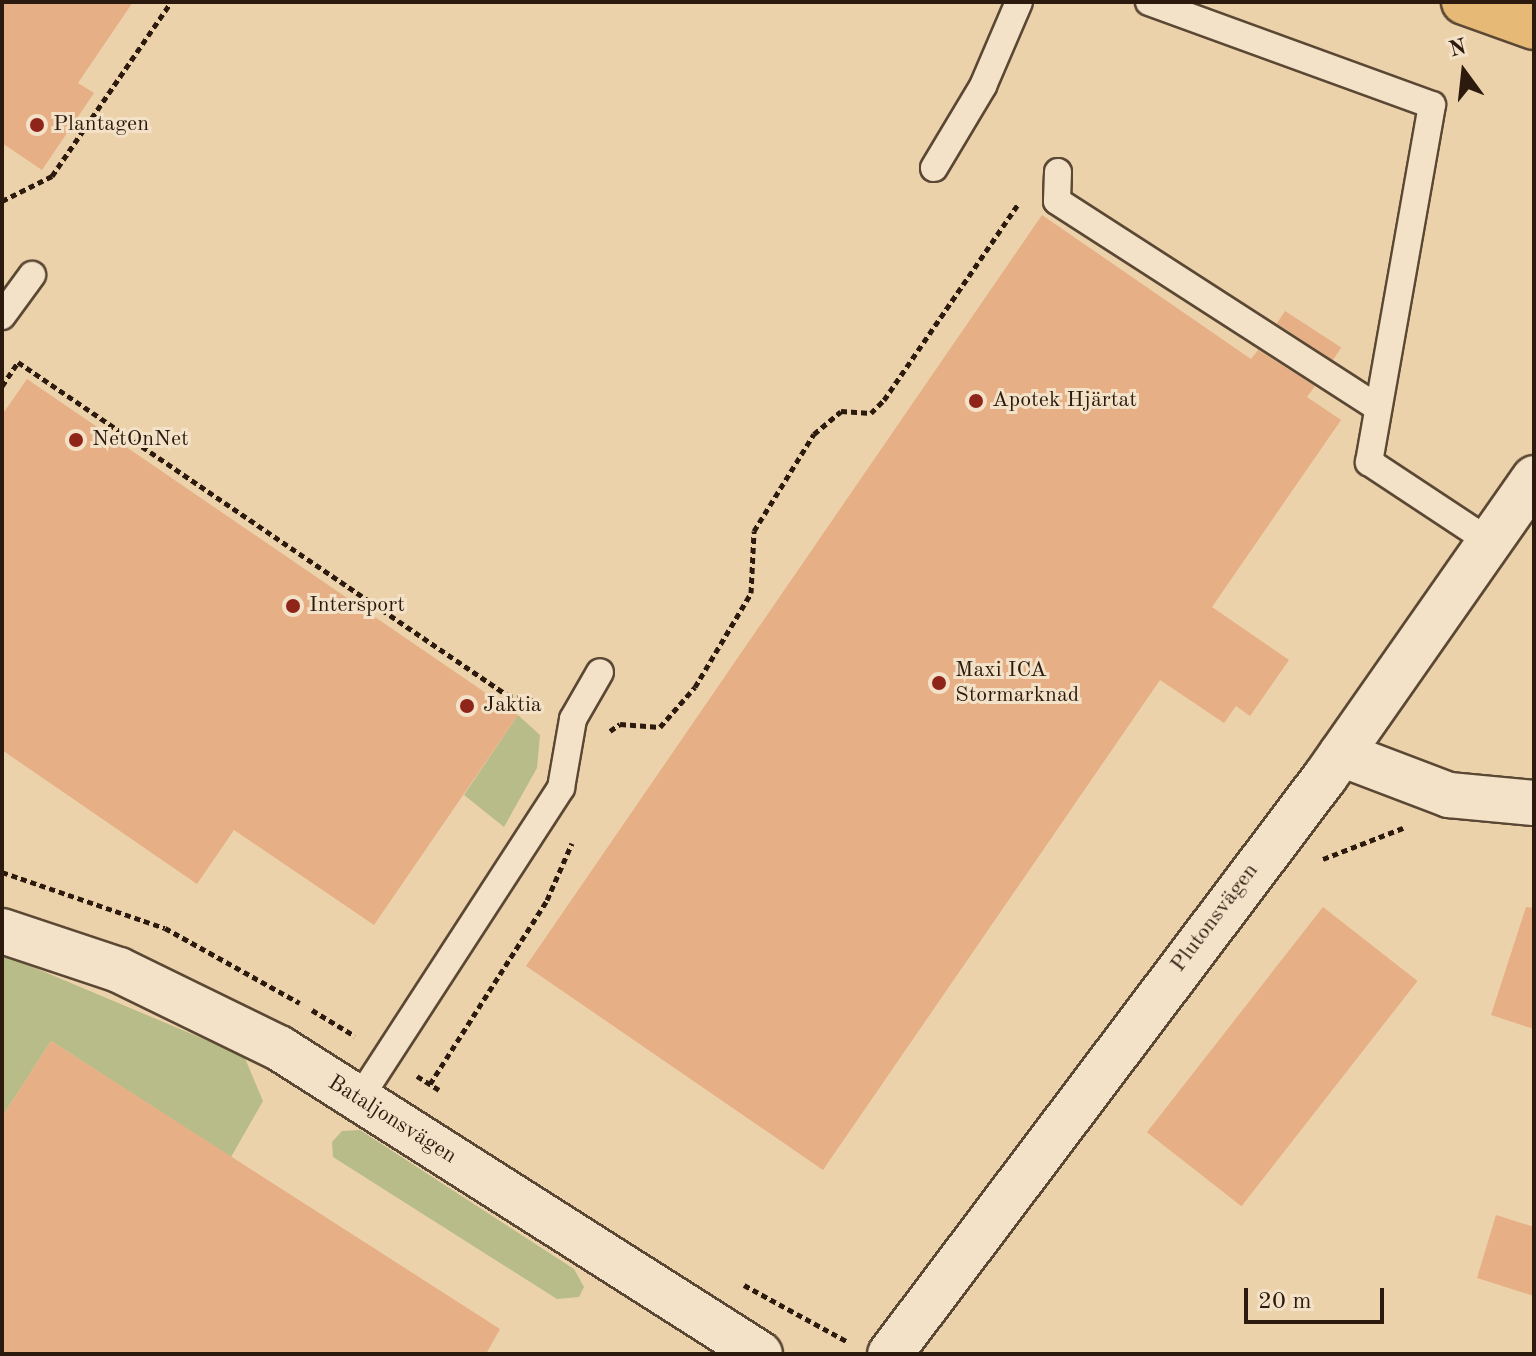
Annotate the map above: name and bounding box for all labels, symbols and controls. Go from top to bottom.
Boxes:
north arrow [1424,32,1504,112]
text: N [1447,36,1469,62]
place label: Plantagen [53,112,149,138]
marker: Plantagen [28,116,46,134]
place label: Apotek Hjärtat [992,388,1137,414]
marker: Apotek Hjärtat [967,392,985,410]
place label: NetOnNet [92,427,189,453]
marker: NetOnNet [67,431,85,449]
place label: Intersport [309,593,405,619]
marker: Intersport [284,597,302,615]
place label: Maxi ICA Stormarknad [955,657,1079,708]
marker: Maxi ICA Stormarknad [930,674,948,692]
place label: Jaktia [483,693,542,719]
marker: Jaktia [458,697,476,715]
street label: Plutonsvägen [1166,859,1264,977]
street label: Bataljonsvägen [323,1070,461,1170]
scale bar [1248,1272,1388,1322]
text: 20 m [1258,1290,1312,1314]

